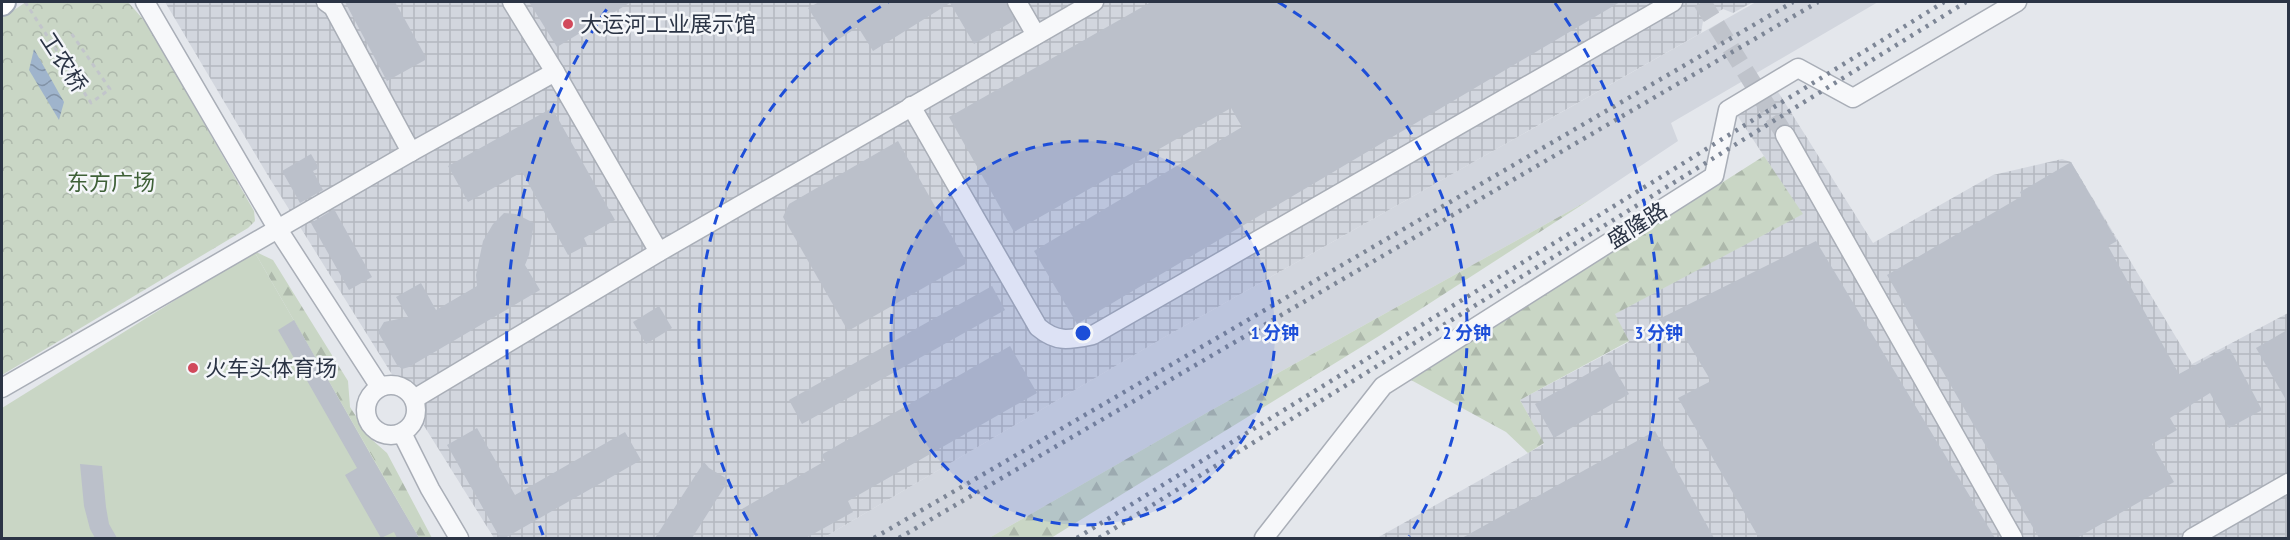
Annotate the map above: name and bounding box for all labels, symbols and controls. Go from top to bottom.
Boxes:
place label: 大运河工业展示馆 [580,10,756,38]
marker: 大运河工业展示馆 [561,17,575,31]
street label: 工农桥 [34,27,94,97]
park label: 东方广场 [67,168,155,196]
street label: 盛隆路 [1602,196,1672,254]
text: 1 分钟 [1251,321,1299,344]
text: 2 分钟 [1443,321,1491,344]
text: 3 分钟 [1635,321,1683,344]
centre of rings [1073,323,1093,343]
place label: 火车头体育场 [205,354,337,382]
marker: 火车头体育场 [186,361,200,375]

